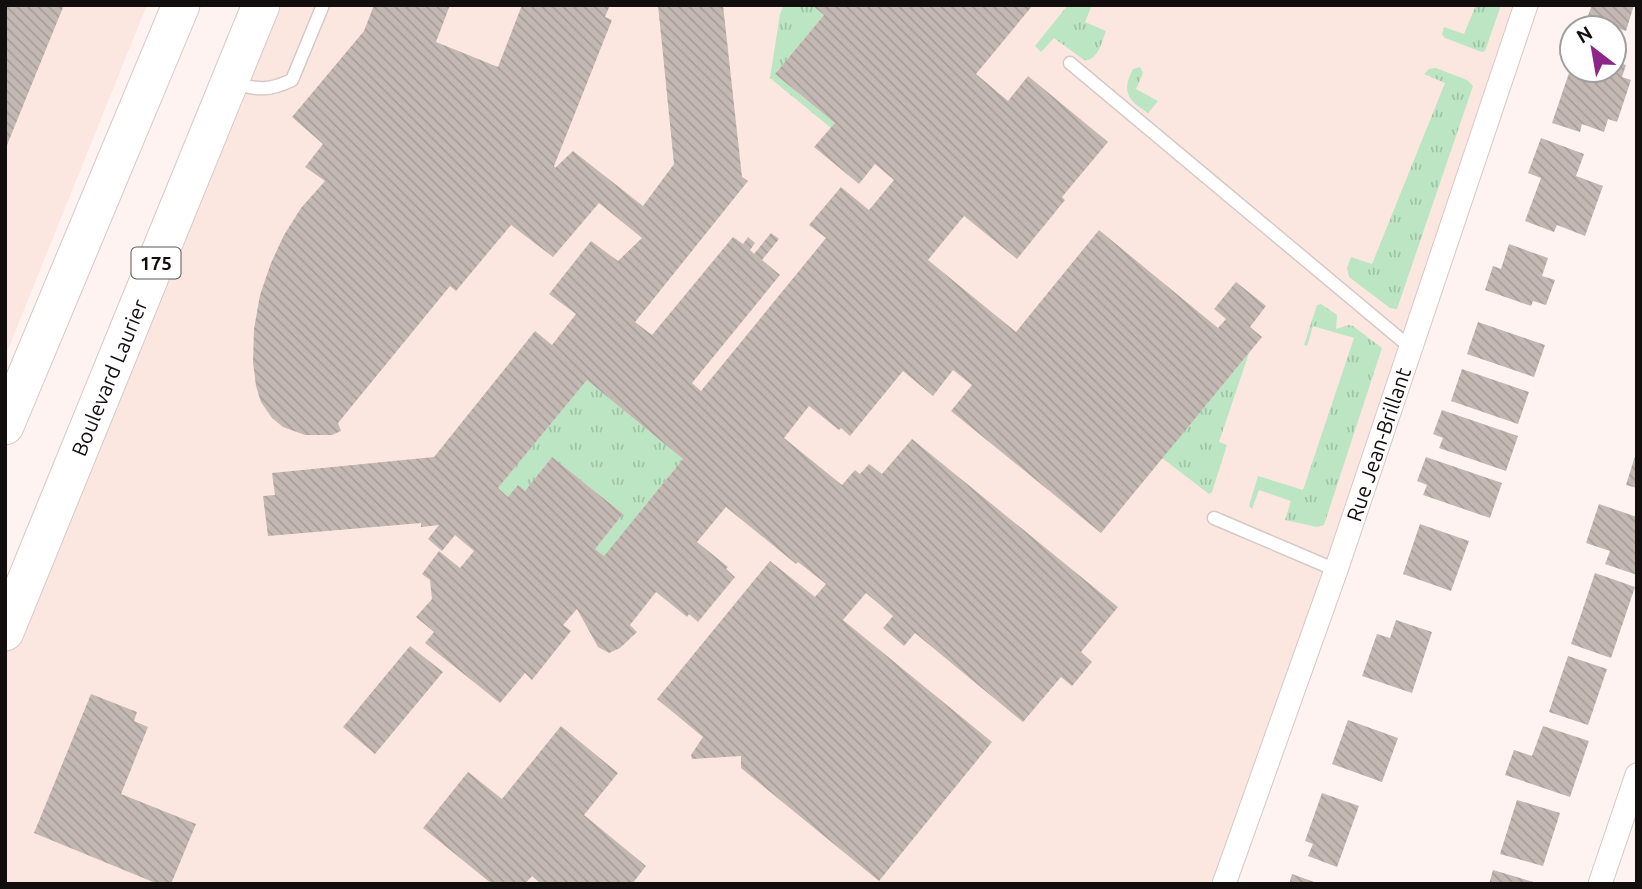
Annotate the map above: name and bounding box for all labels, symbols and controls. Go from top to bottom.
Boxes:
north arrow [1558,14,1628,84]
text: N [1572,21,1596,48]
road number: 175 [132,247,180,278]
street label: Boulevard Laurier [66,296,152,459]
street label: Rue Jean-Brillant [1341,364,1415,524]

